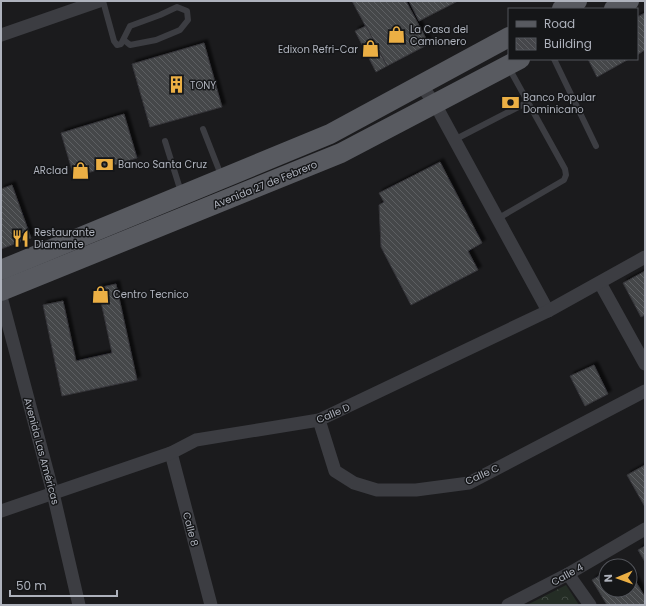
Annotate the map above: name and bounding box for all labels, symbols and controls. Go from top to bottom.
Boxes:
legend [508,8,638,60]
text: Road [544,15,575,32]
place label: La Casa del Camionero [410,22,468,49]
shop icon: La Casa del Camionero [387,25,407,45]
text: Building [544,35,592,52]
shop icon: Edixon Refri-Car [361,39,381,59]
place label: Edixon Refri-Car [278,42,358,57]
building icon: TONY [167,75,187,95]
place label: TONY [190,78,216,93]
place label: Banco Popular Dominicano [523,90,596,117]
bank icon: Banco Popular Dominicano [500,93,520,113]
bank icon: Banco Santa Cruz [95,154,115,174]
place label: Banco Santa Cruz [118,157,207,172]
street label: Avenida 27 de Febrero [211,157,320,212]
shop icon: ARclad [71,160,91,180]
place label: ARclad [33,163,68,178]
place label: Restaurante Diamante [34,225,95,252]
restaurant icon: Restaurante Diamante [11,228,31,248]
shop icon: Centro Tecnico [90,284,110,304]
place label: Centro Tecnico [113,287,189,302]
street label: Avenida Las Américas [20,396,63,506]
street label: Calle D [314,400,352,427]
street label: Calle C [463,460,502,489]
street label: Calle 8 [179,510,202,548]
north arrow [598,558,638,598]
street label: Calle 4 [548,559,586,589]
scale bar [10,572,117,598]
text: N [600,574,616,583]
text: 50 m [16,577,47,594]

